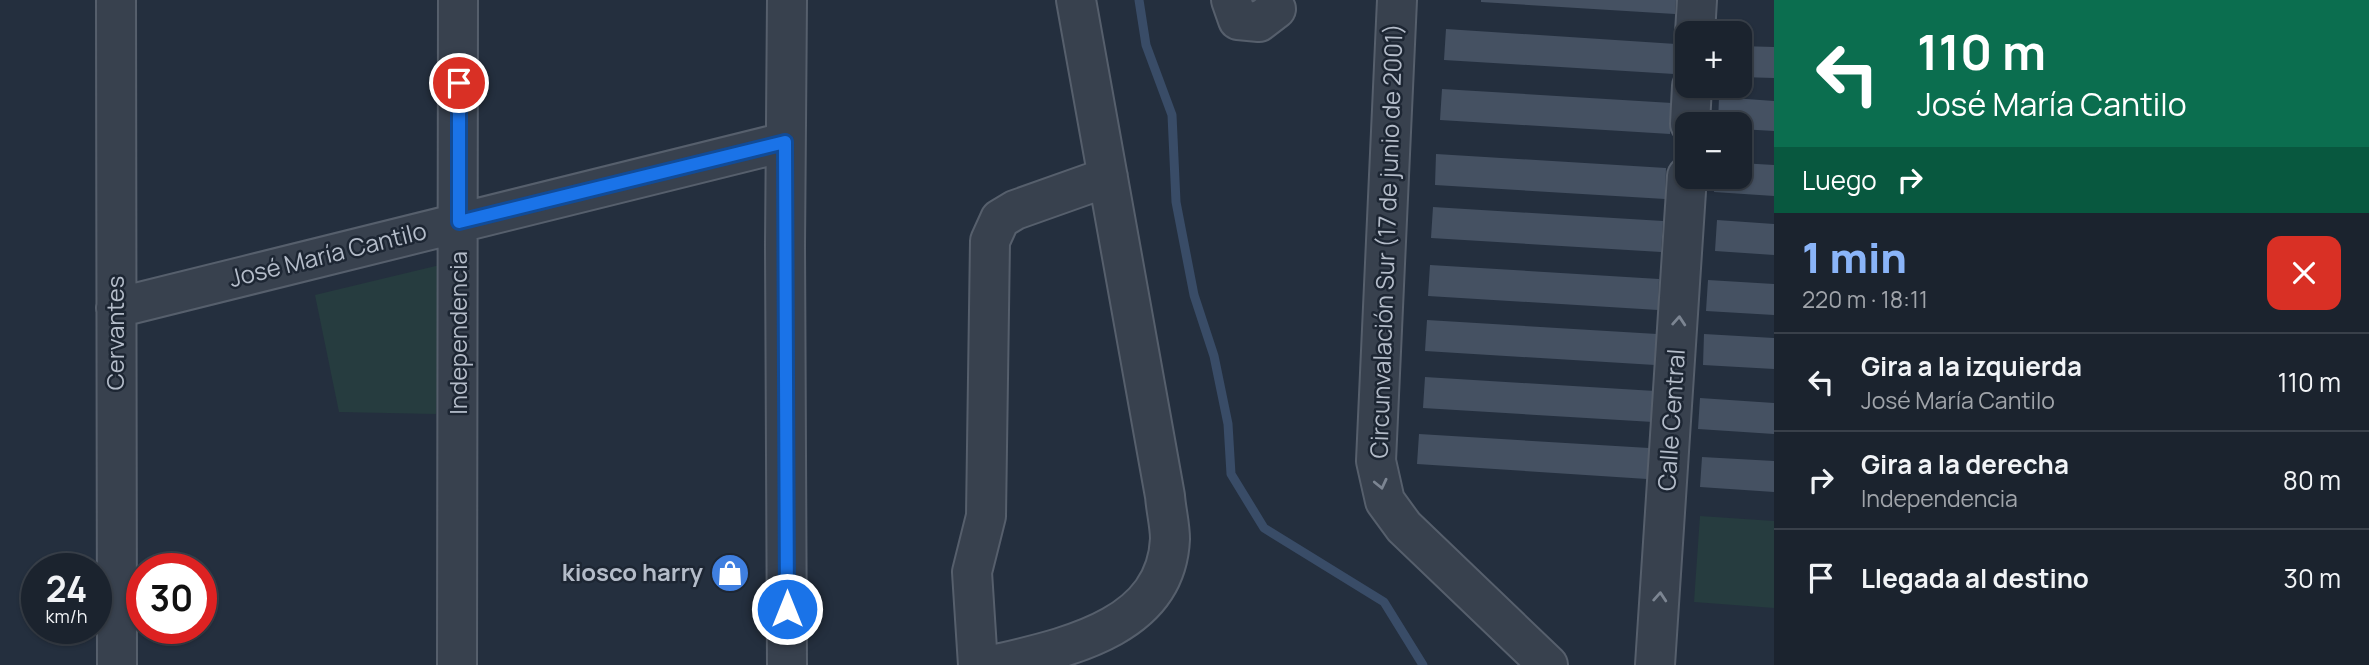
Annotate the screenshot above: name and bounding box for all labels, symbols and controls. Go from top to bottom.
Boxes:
text: 110 m [1917,18,2046,85]
map controls [1675,21,1752,189]
button: + [1675,21,1752,98]
street label: Circunvalación Sur (17 de junio de 2001) [1361,23,1410,459]
icon: left [1802,28,1893,119]
pin [429,53,489,113]
icon: arrive [440,64,478,102]
text: José María Cantilo [1917,82,2187,126]
button: − [1675,112,1752,189]
icon: right [1891,161,1929,199]
text: Luego [1802,162,1877,198]
street label: José María Cantilo [225,213,430,294]
text: 1 min [1802,228,1907,286]
button: close [2267,236,2341,310]
street label: Independencia [441,251,474,415]
street label: Cervantes [98,276,131,390]
text: 220 m · 18:11 [1802,283,1928,315]
one-way arrow [1671,315,1686,326]
street label: Calle Central [1649,348,1692,492]
text: Gira a la izquierda [1861,348,2082,384]
icon: left [1802,363,1840,401]
text: 110 m [2278,364,2341,400]
text: José María Cantilo [1861,384,2055,416]
text: Gira a la derecha [1861,446,2069,482]
icon: right [1802,461,1840,499]
text: 80 m [2283,462,2341,498]
one-way arrow [1373,478,1387,490]
text: Independencia [1861,482,2018,514]
shop icon: kiosco harry [709,552,751,594]
speed limit sign: 30 [126,553,217,644]
place label: kiosco harry [562,555,704,588]
icon: arrive [1802,559,1840,597]
text: Llegada al destino [1861,560,2089,596]
text: 30 m [2284,560,2341,596]
text: 24 [46,565,87,613]
position arrow [750,572,824,646]
one-way arrow [1652,591,1667,602]
text: km/h [46,604,87,628]

